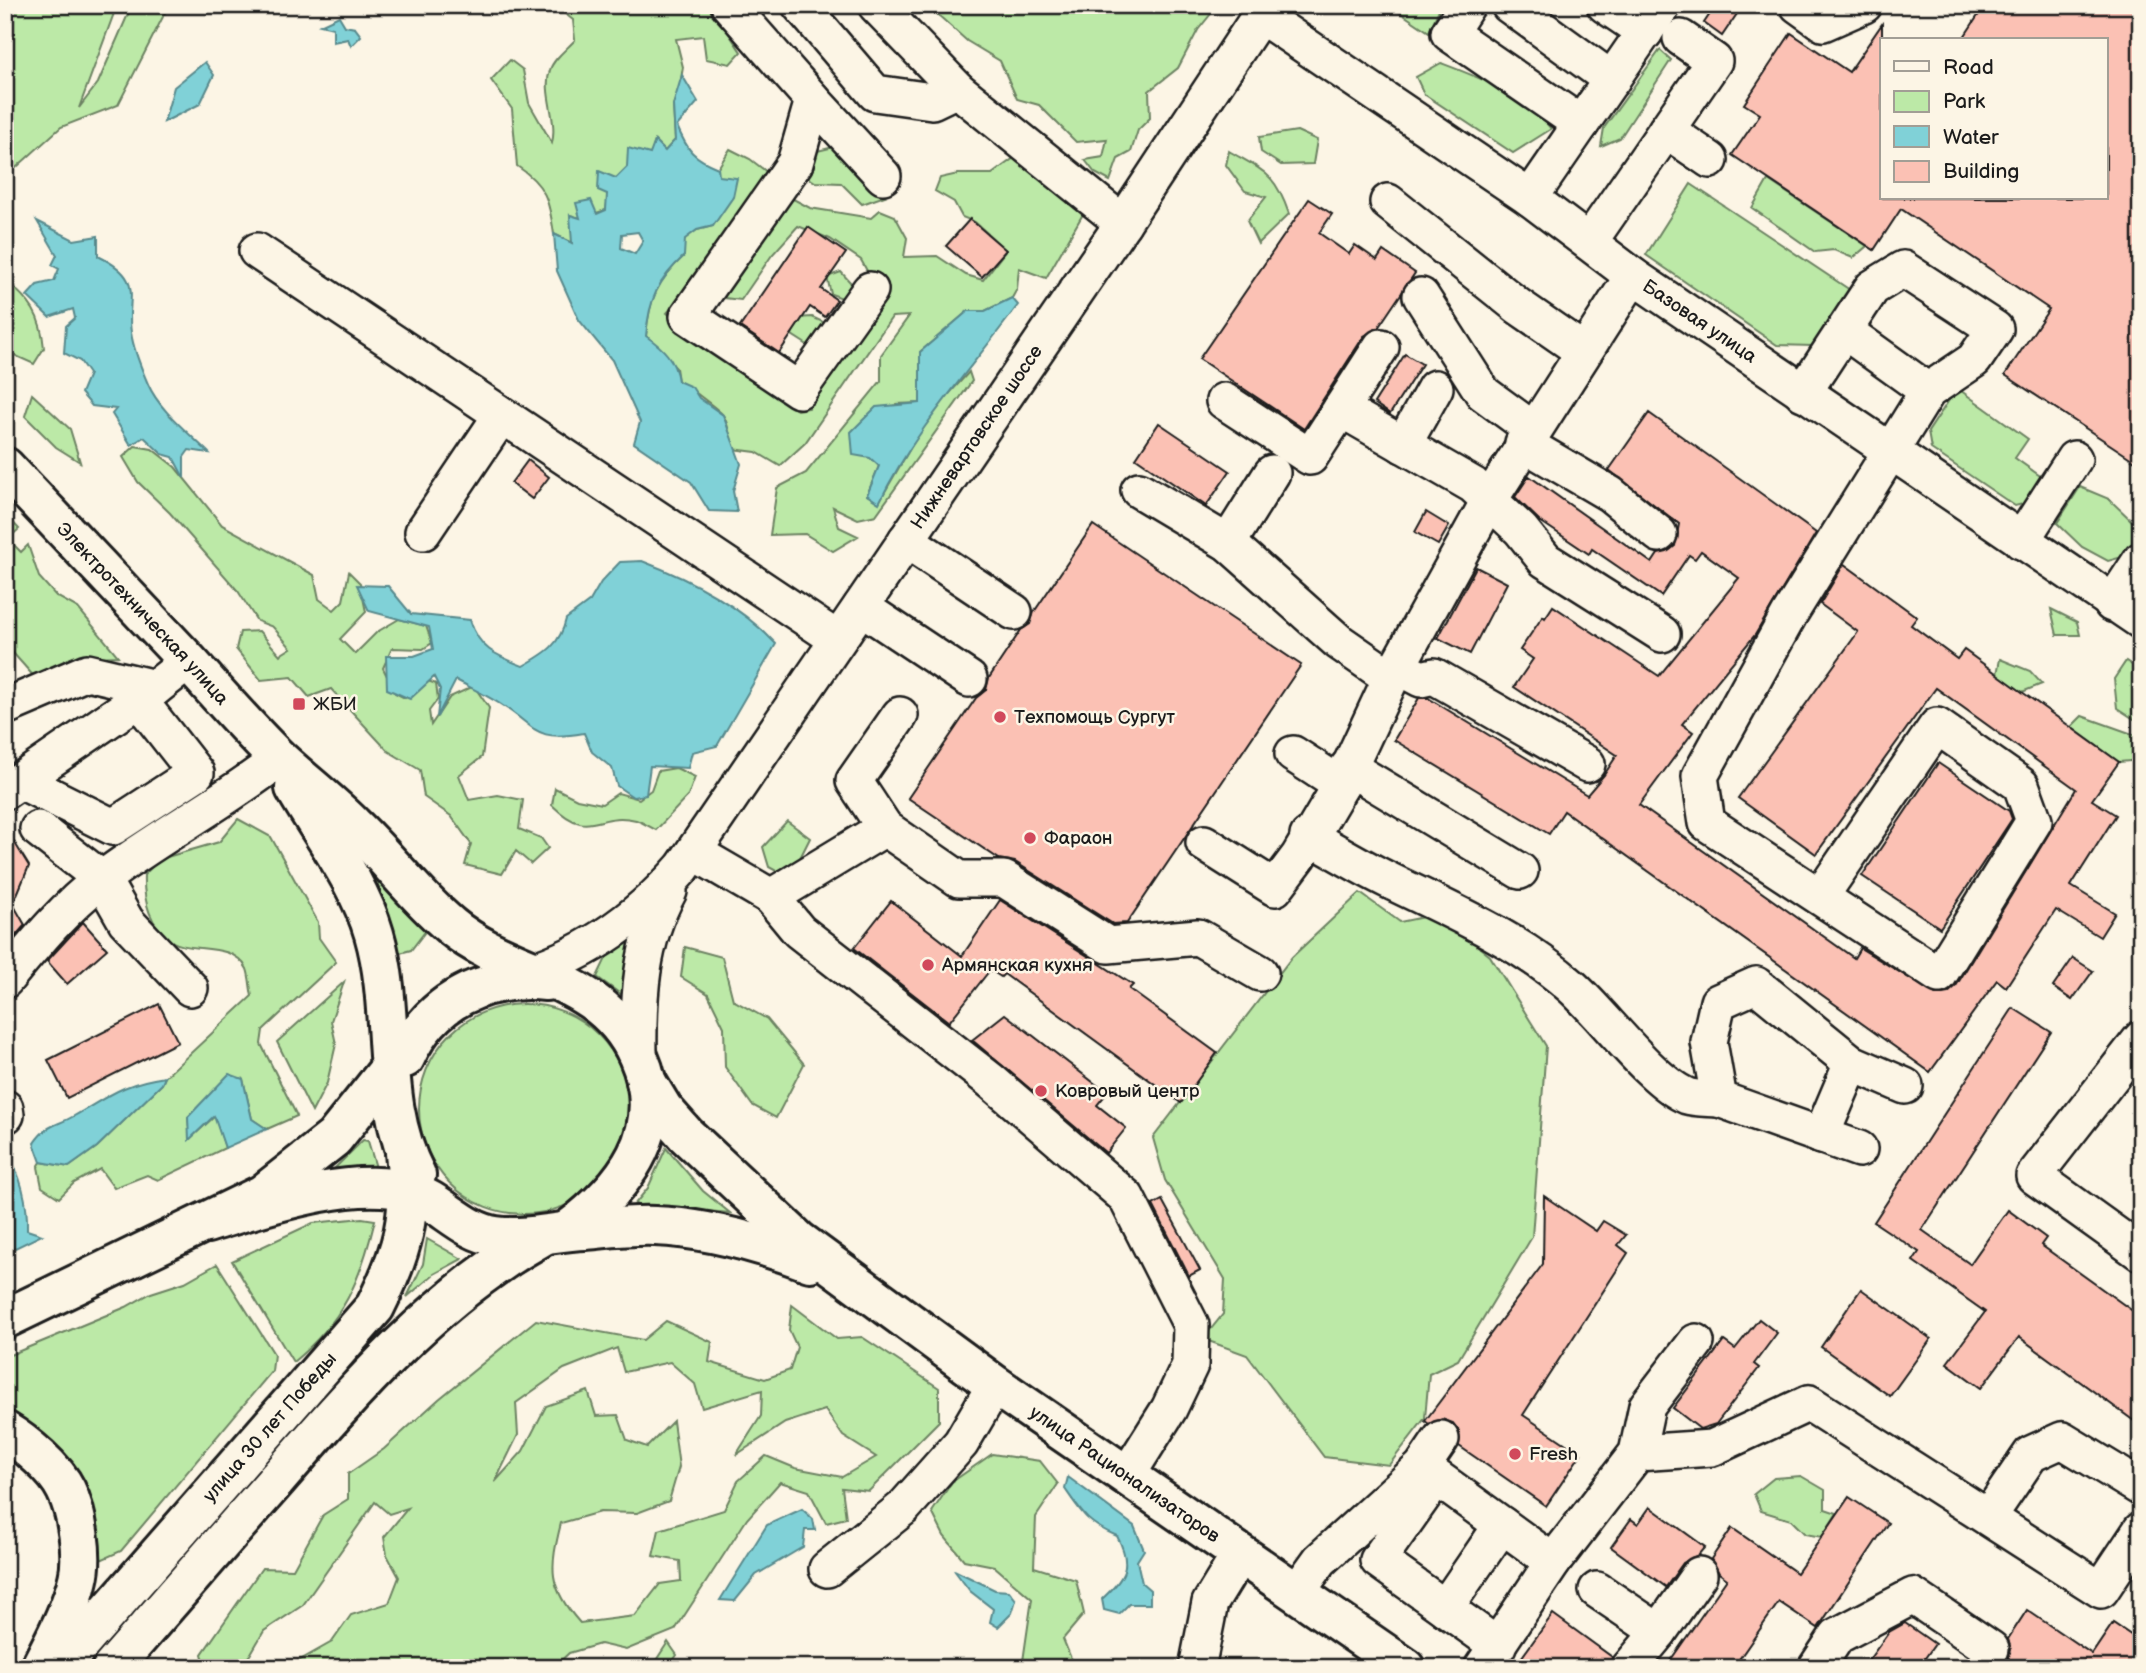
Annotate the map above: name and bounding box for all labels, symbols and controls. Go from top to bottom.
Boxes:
legend [1880,38,2108,200]
text: Road [1943,55,1994,80]
text: Park [1943,89,1986,114]
text: Water [1943,125,1999,150]
text: Building [1943,159,2019,184]
street label: Базовая улица [1638,274,1761,368]
street label: Нижневартовское шоссе [906,340,1048,534]
street label: Электротехническая улица [52,517,233,710]
place label: ЖБИ [313,693,357,716]
marker: ЖБИ [291,696,307,712]
place label: Техпомощь Сургут [1014,706,1175,729]
marker: Техпомощь Сургут [992,709,1008,725]
place label: Фараон [1044,827,1113,850]
marker: Фараон [1022,830,1038,846]
place label: Армянская кухня [941,954,1093,977]
marker: Армянская кухня [920,957,936,973]
place label: Ковровый центр [1055,1080,1200,1103]
marker: Ковровый центр [1033,1083,1049,1099]
street label: улица 30 лет Победы [198,1348,342,1507]
street label: улица Рационализаторов [1025,1401,1224,1548]
place label: Fresh [1529,1443,1578,1466]
marker: Fresh [1507,1446,1523,1462]

